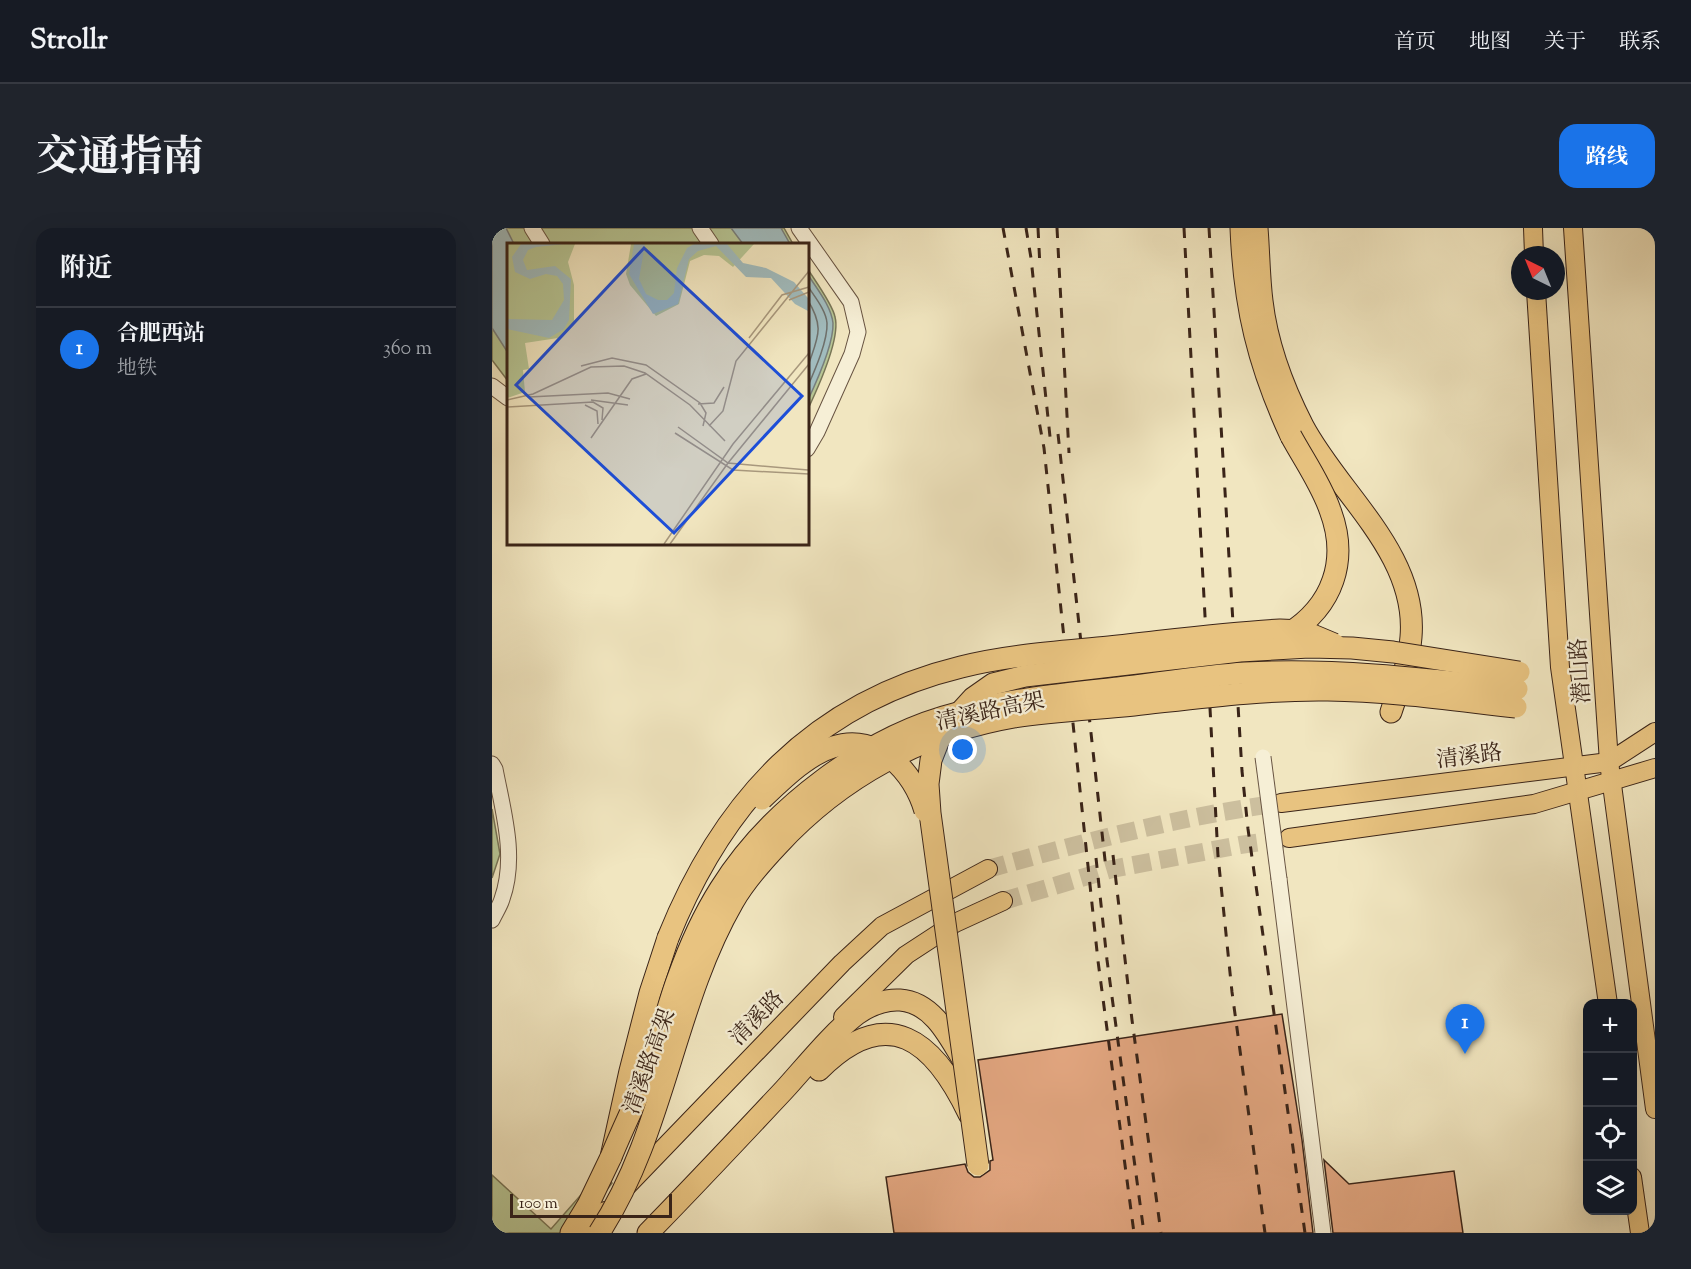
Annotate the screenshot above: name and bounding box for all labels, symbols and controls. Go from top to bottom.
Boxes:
text: Strollr [30,21,108,61]
text: 首页 [1394,28,1436,58]
text: 地图 [1469,28,1511,58]
text: 关于 [1544,28,1586,58]
text: 联系 [1619,28,1661,58]
button: 路线 [1559,124,1655,188]
text: 交通指南 [36,130,204,190]
inset map [507,243,808,544]
north arrow [1511,246,1565,300]
text: 附近 [60,251,112,288]
text: 合肥西站 [117,319,205,351]
text: 1 [76,335,83,364]
text: 360 m [383,335,432,364]
text: 地铁 [117,355,157,384]
street label: 潜山路 [1564,637,1600,705]
street label: 清溪路高架 [933,686,1048,740]
your location [948,735,977,764]
street label: 清溪路 [1435,738,1504,778]
street label: 清溪路 [724,984,793,1054]
map controls [1583,999,1637,1215]
button: + [1583,999,1637,1053]
pin: 1 [1446,1004,1484,1054]
street label: 清溪路高架 [617,1005,685,1119]
button: − [1583,1053,1637,1107]
button: locate [1583,1107,1637,1161]
button: layers [1583,1161,1637,1215]
scale bar [510,1191,672,1218]
text: 100 m [519,1193,558,1216]

